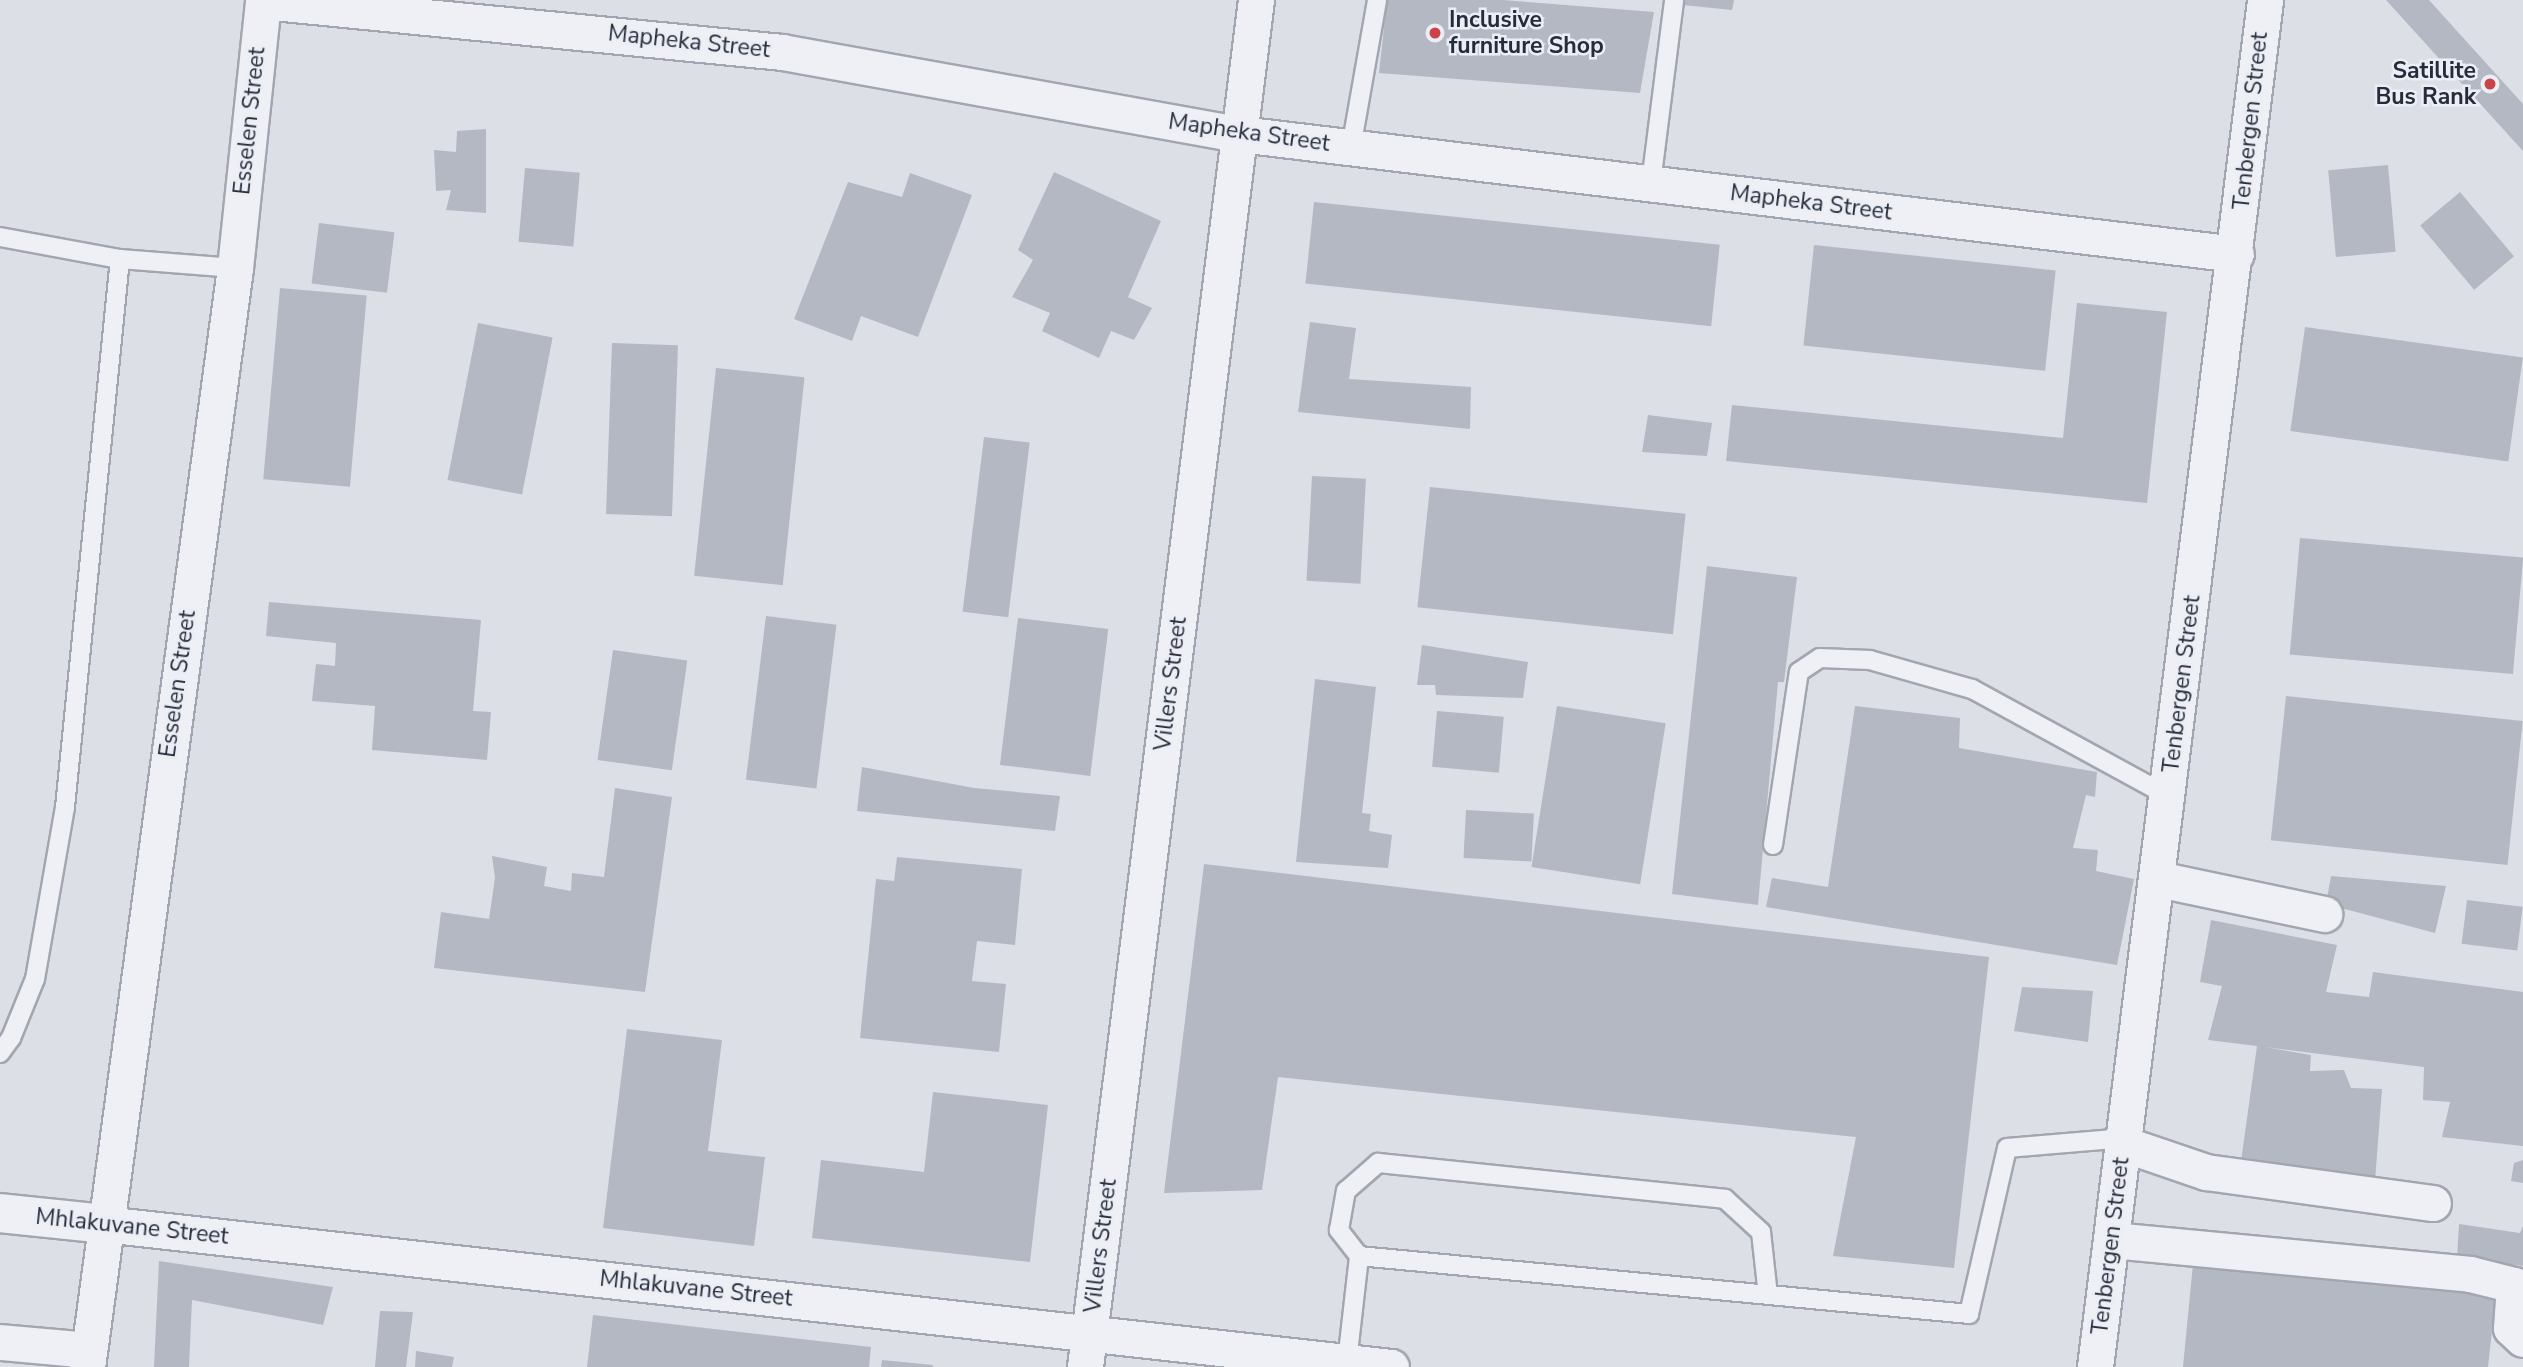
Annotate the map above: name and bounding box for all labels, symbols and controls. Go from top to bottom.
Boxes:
place label: Inclusive furniture Shop [1449,6,1604,60]
street label: Mapheka Street [607,20,771,64]
marker: Inclusive furniture Shop [1427,25,1443,41]
street label: Tenbergen Street [2228,31,2274,211]
street label: Esselen Street [229,46,271,196]
place label: Satillite Bus Rank [2375,57,2476,111]
marker: Satillite Bus Rank [2482,76,2498,92]
street label: Mapheka Street [1166,108,1332,158]
street label: Mapheka Street [1729,179,1893,227]
street label: Tenbergen Street [2157,594,2207,774]
street label: Esselen Street [154,609,202,759]
street label: Villers Street [1149,615,1193,753]
street label: Tenbergen Street [2086,1156,2136,1336]
street label: Villers Street [1079,1177,1123,1315]
street label: Mhlakuvane Street [34,1203,230,1251]
street label: Mhlakuvane Street [598,1265,794,1313]

